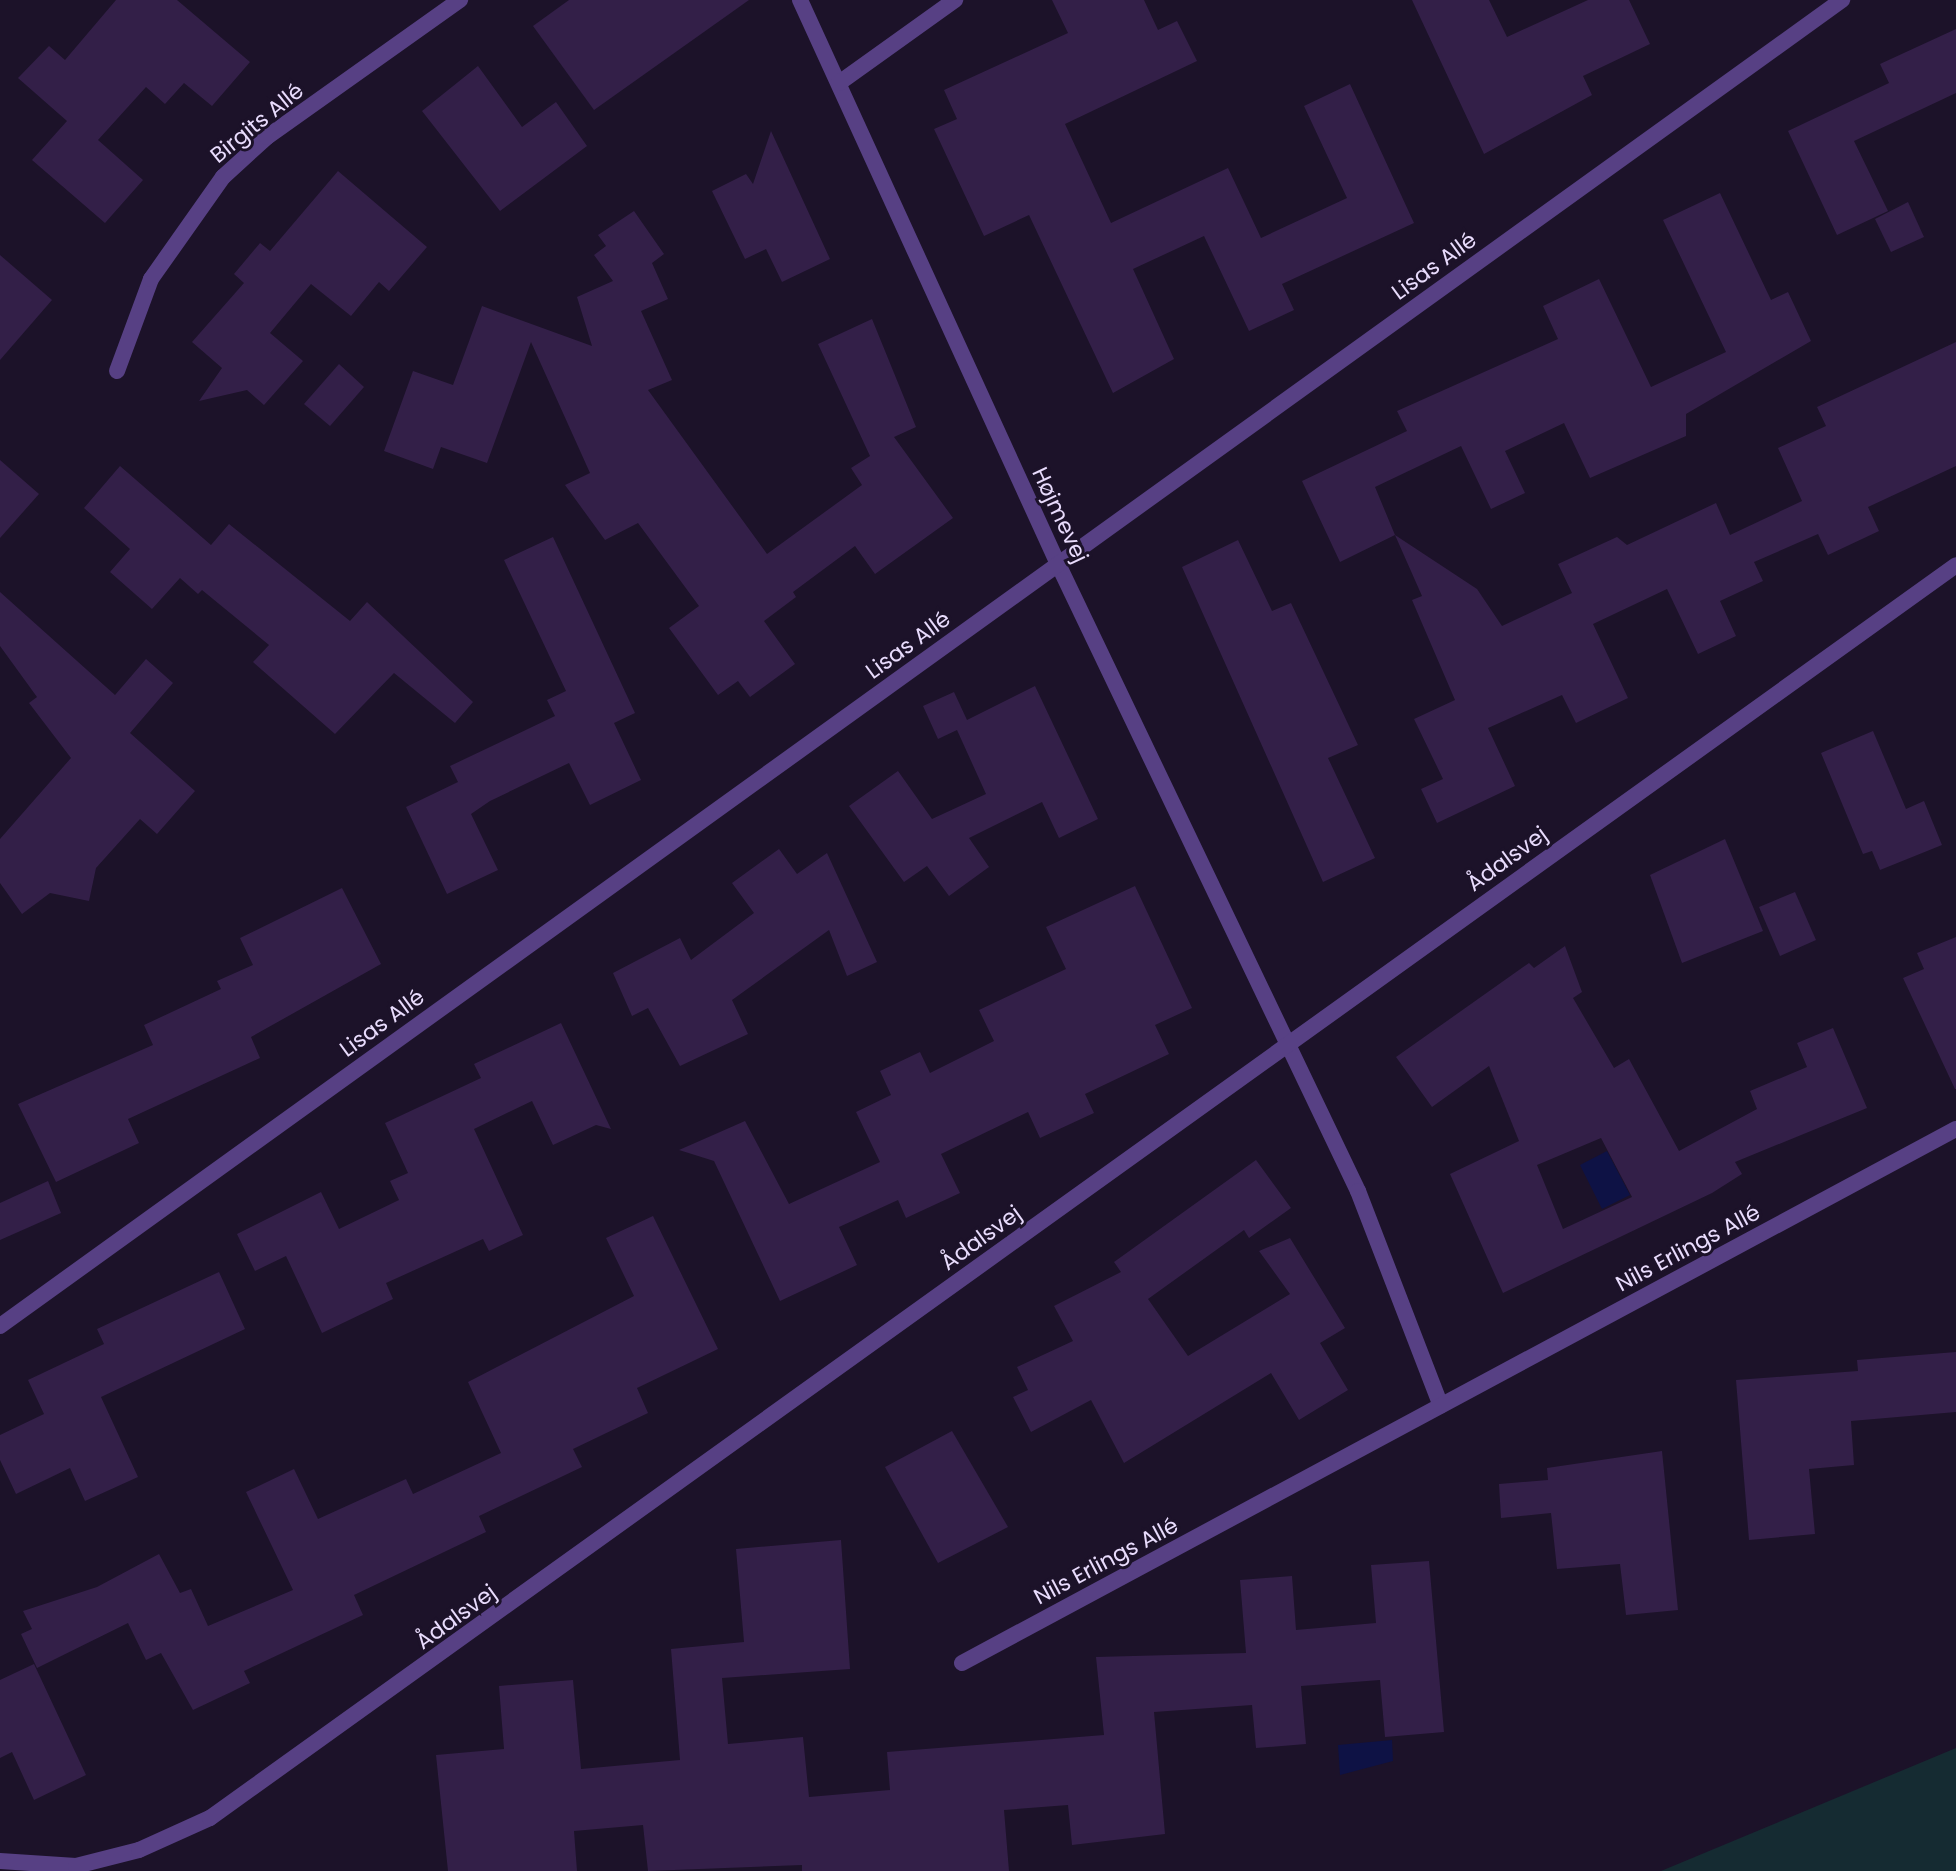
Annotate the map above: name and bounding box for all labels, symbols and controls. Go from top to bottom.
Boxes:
street label: Birgits Allé [205,77,309,169]
street label: Lisas Allé [1387,227,1481,305]
street label: Højmevej [1026,463,1094,567]
street label: Lisas Allé [861,606,955,684]
street label: Ådalsvej [1462,821,1552,897]
street label: Lisas Allé [335,984,429,1062]
street label: Nils Erlings Allé [1611,1199,1765,1297]
street label: Ådalsvej [936,1200,1026,1276]
street label: Nils Erlings Allé [1029,1512,1183,1610]
street label: Ådalsvej [411,1579,501,1655]

